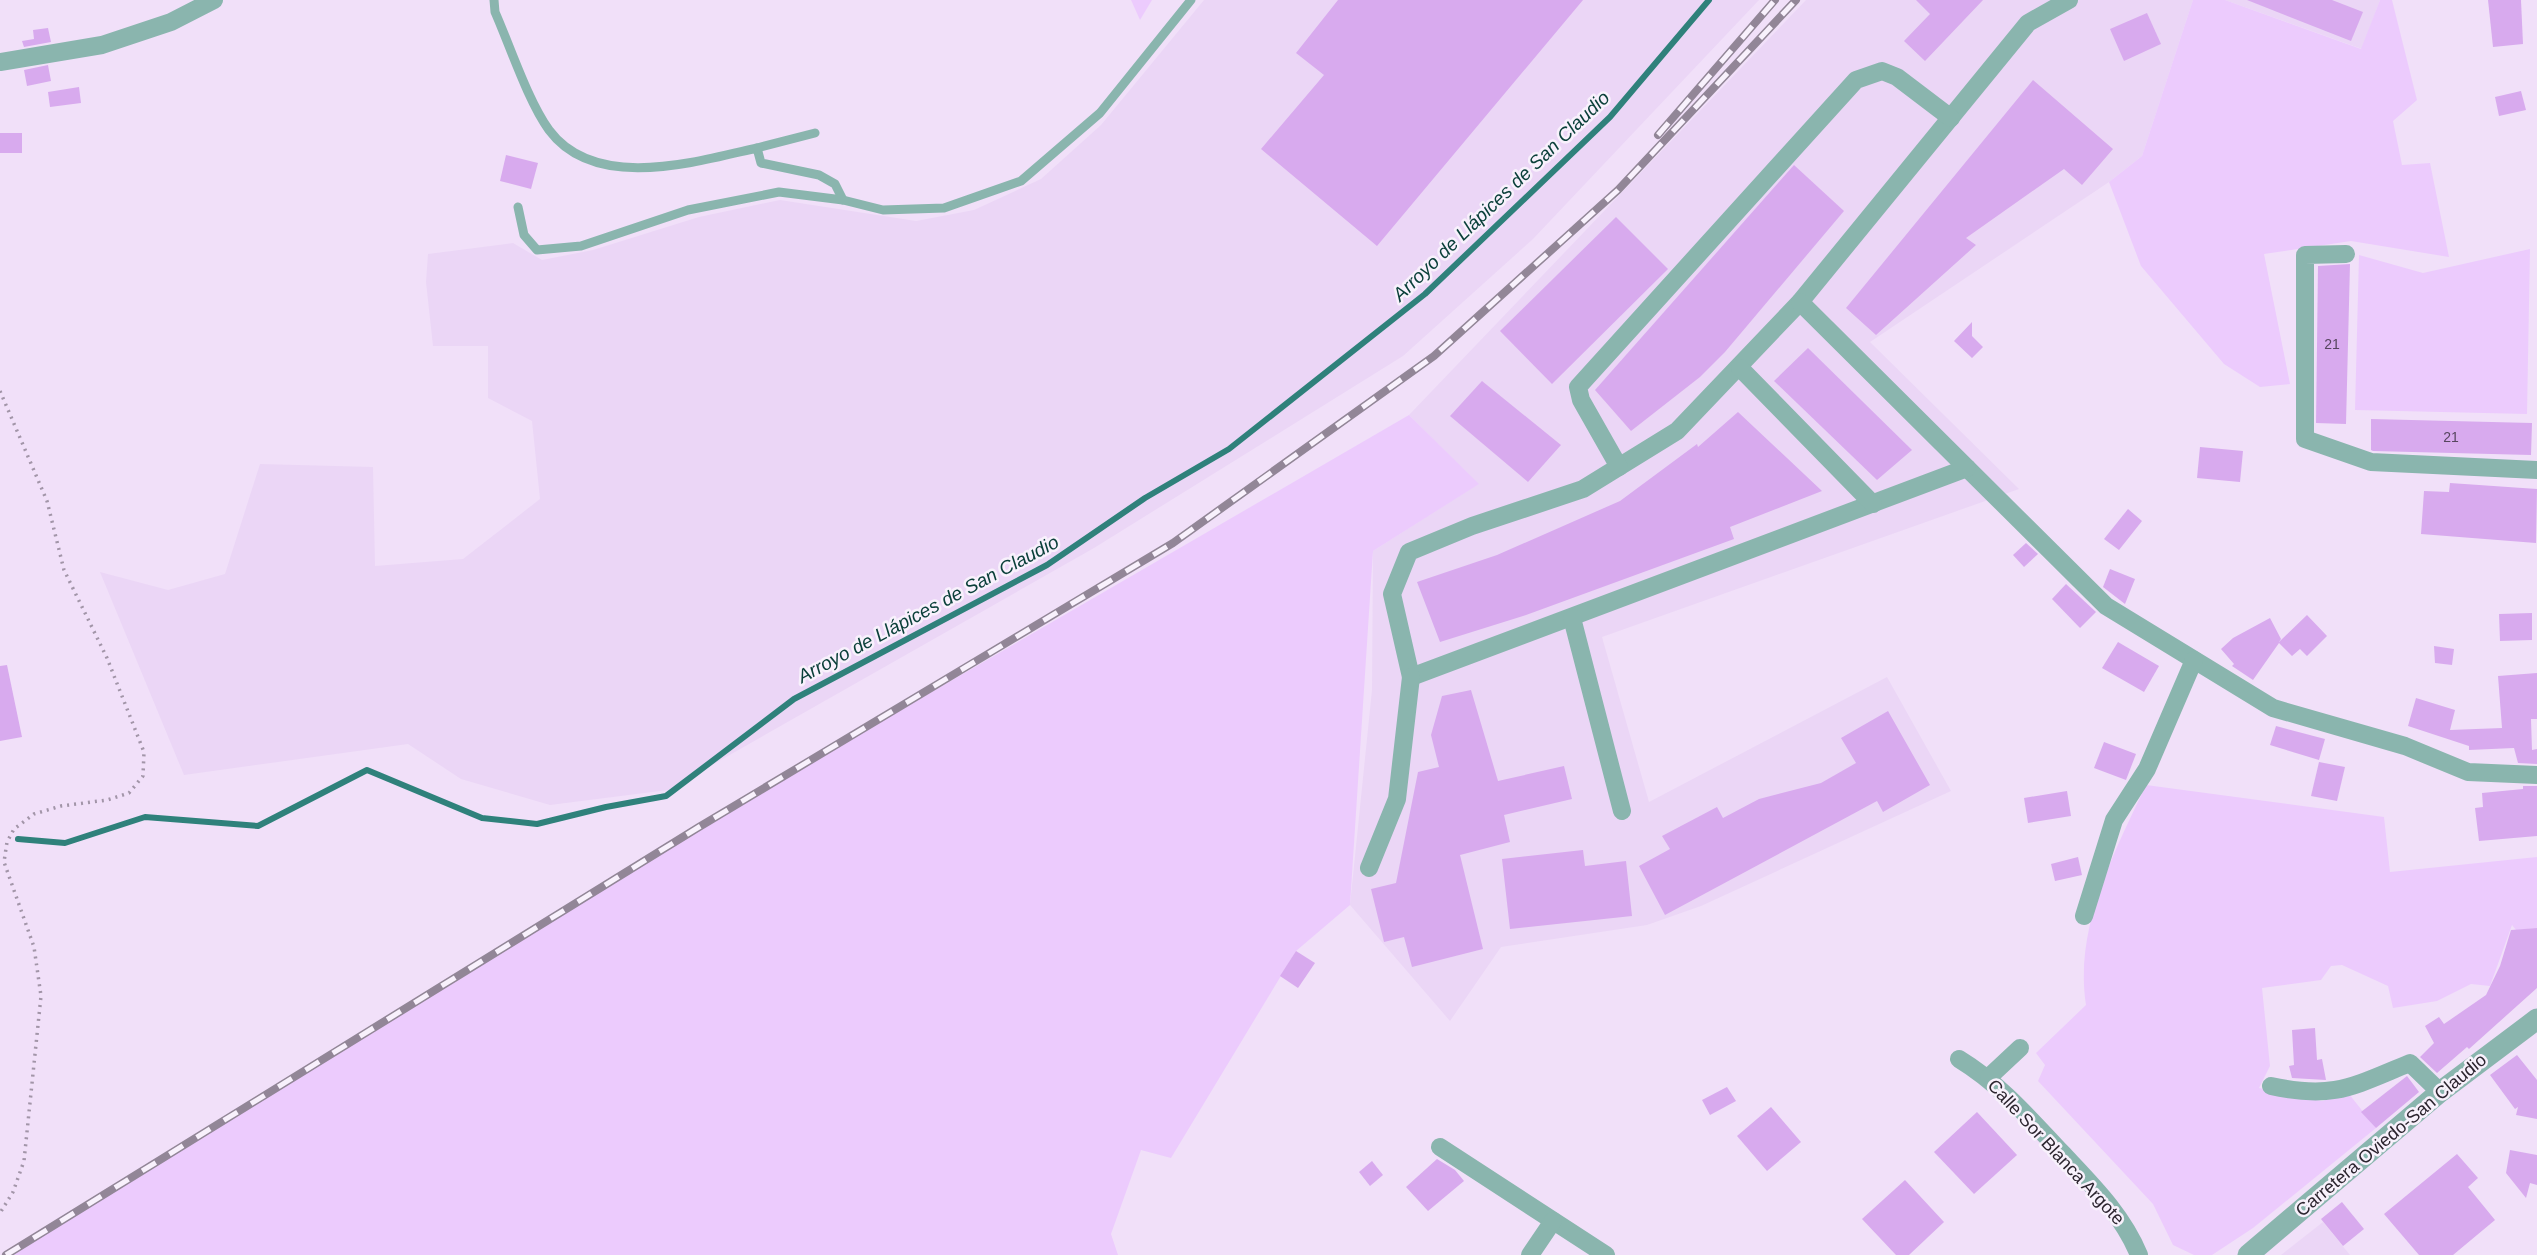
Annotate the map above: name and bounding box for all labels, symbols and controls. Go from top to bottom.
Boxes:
water label: Arroyo de Llápices de San Claudio [1388,87,1614,306]
house number: 21 [2324,336,2340,352]
house number: 21 [2443,429,2459,445]
water label: Arroyo de Llápices de San Claudio [793,531,1062,687]
street label: Carretera Oviedo-San Claudio [2292,1050,2490,1220]
street label: Calle Sor Blanca Argote [1984,1075,2128,1229]

